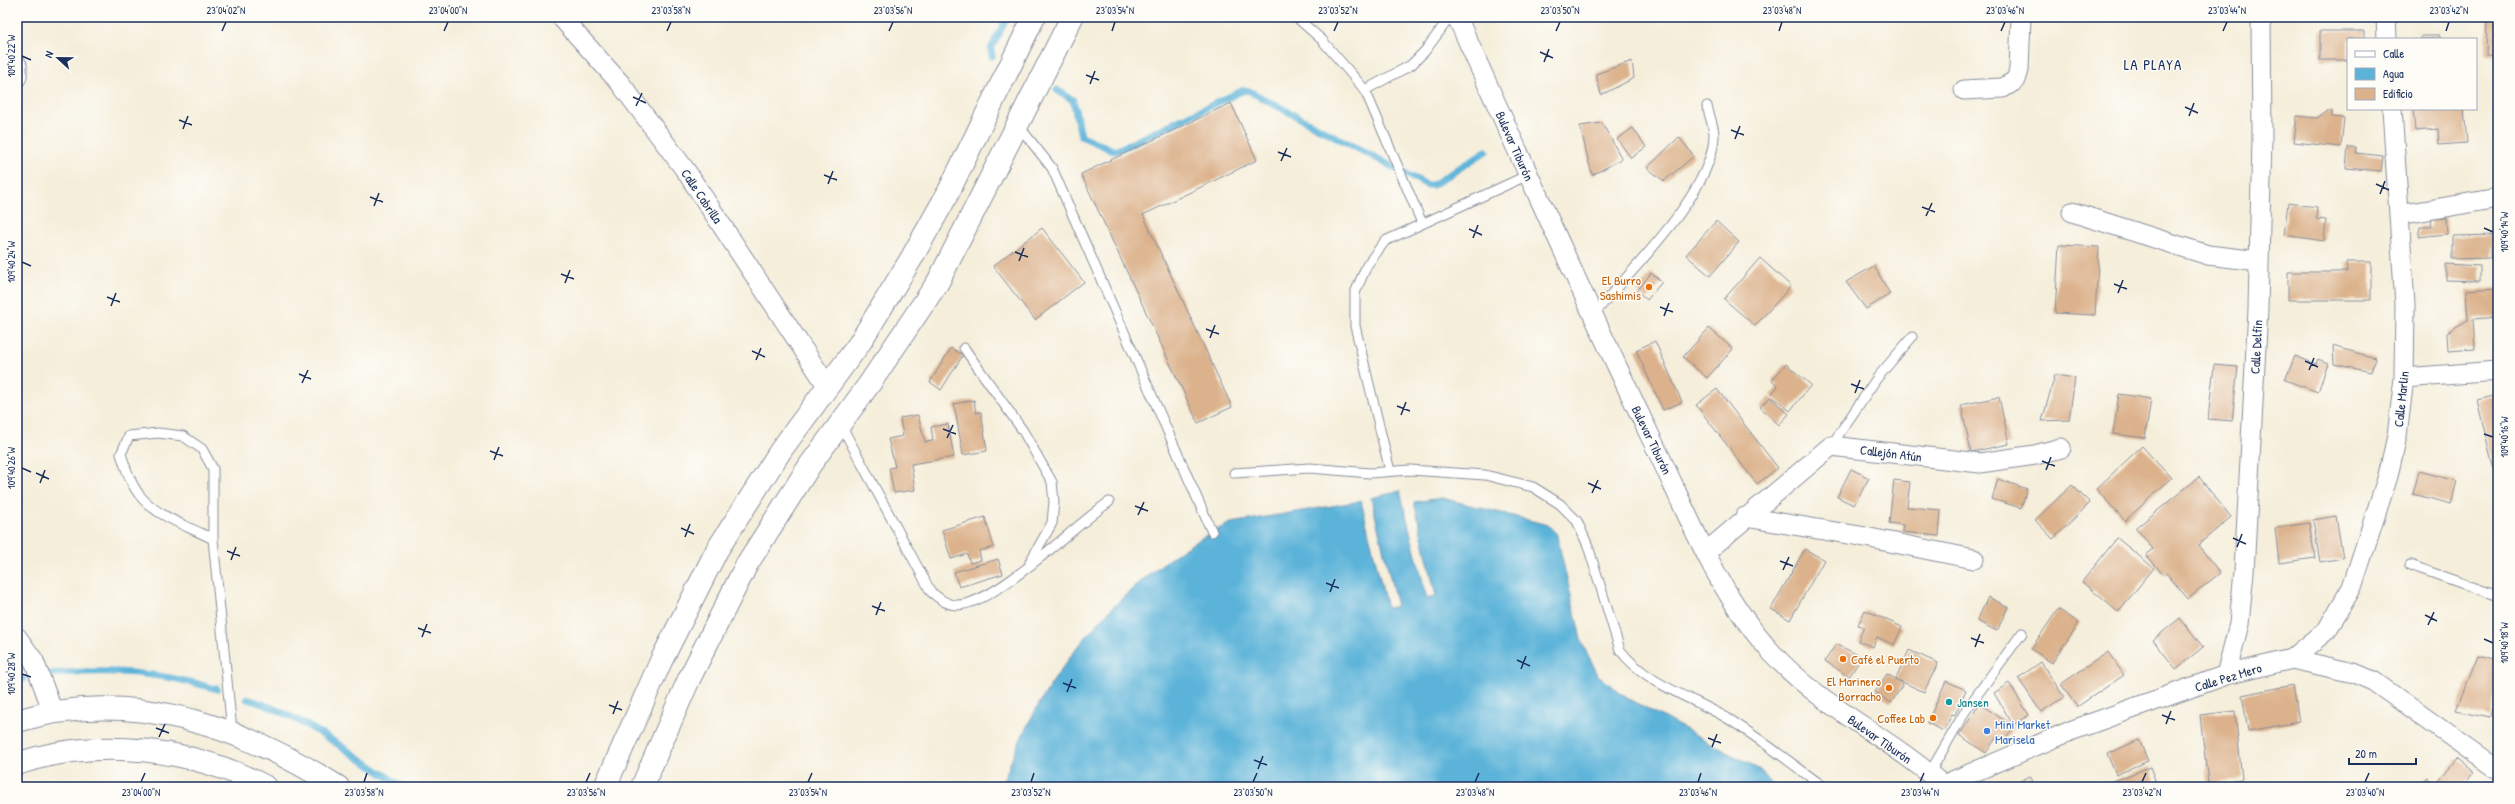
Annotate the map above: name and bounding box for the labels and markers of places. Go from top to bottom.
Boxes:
place label: El Burro Sashimis [1600,271,1641,304]
marker: El Burro Sashimis [1644,282,1654,292]
place label: Café el Puerto [1851,650,1919,668]
marker: Café el Puerto [1838,654,1848,664]
place label: El Marinero Borracho [1827,672,1881,705]
marker: El Marinero Borracho [1884,683,1894,693]
place label: Jansen [1957,693,1989,711]
marker: Jansen [1944,697,1954,707]
place label: Coffee Lab [1877,709,1925,727]
marker: Coffee Lab [1928,713,1938,723]
place label: Mini Market Marisela [1995,715,2051,748]
marker: Mini Market Marisela [1982,726,1992,736]

